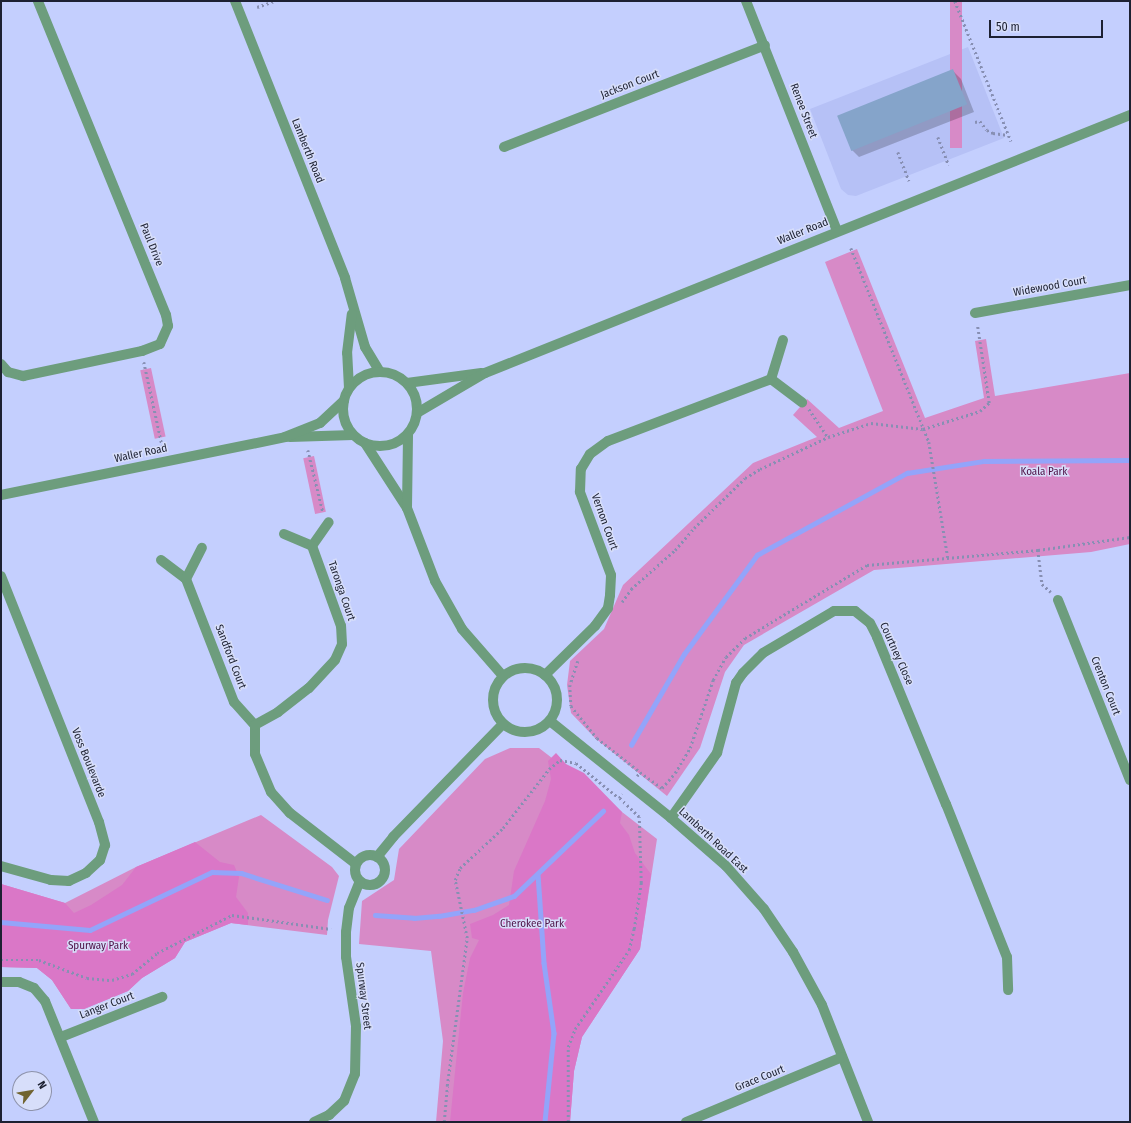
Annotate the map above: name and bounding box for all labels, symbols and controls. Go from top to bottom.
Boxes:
scale bar [991,12,1105,38]
text: 50 m [996,20,1020,34]
street label: Jackson Court [599,68,661,102]
street label: Renee Street [787,82,819,140]
street label: Lamberth Road [288,117,326,185]
street label: Waller Road [776,216,830,248]
street label: Paul Drive [136,222,166,268]
street label: Widewood Court [1012,274,1088,300]
street label: Waller Road [113,442,169,466]
park label: Koala Park [1021,465,1067,479]
street label: Vernon Court [588,492,620,552]
street label: Taronga Court [325,559,357,623]
street label: Courtney Close [876,621,916,687]
street label: Sandford Court [212,623,248,691]
street label: Crenton Court [1087,655,1123,717]
street label: Voss Boulevarde [68,726,108,800]
street label: Lamberth Road East [676,806,750,876]
park label: Cherokee Park [500,917,564,931]
park label: Spurway Park [68,939,128,953]
street label: Spurway Street [352,962,374,1030]
street label: Langer Court [78,990,136,1022]
street label: Grace Court [733,1063,787,1095]
north arrow [12,1071,52,1111]
text: N [35,1079,49,1091]

